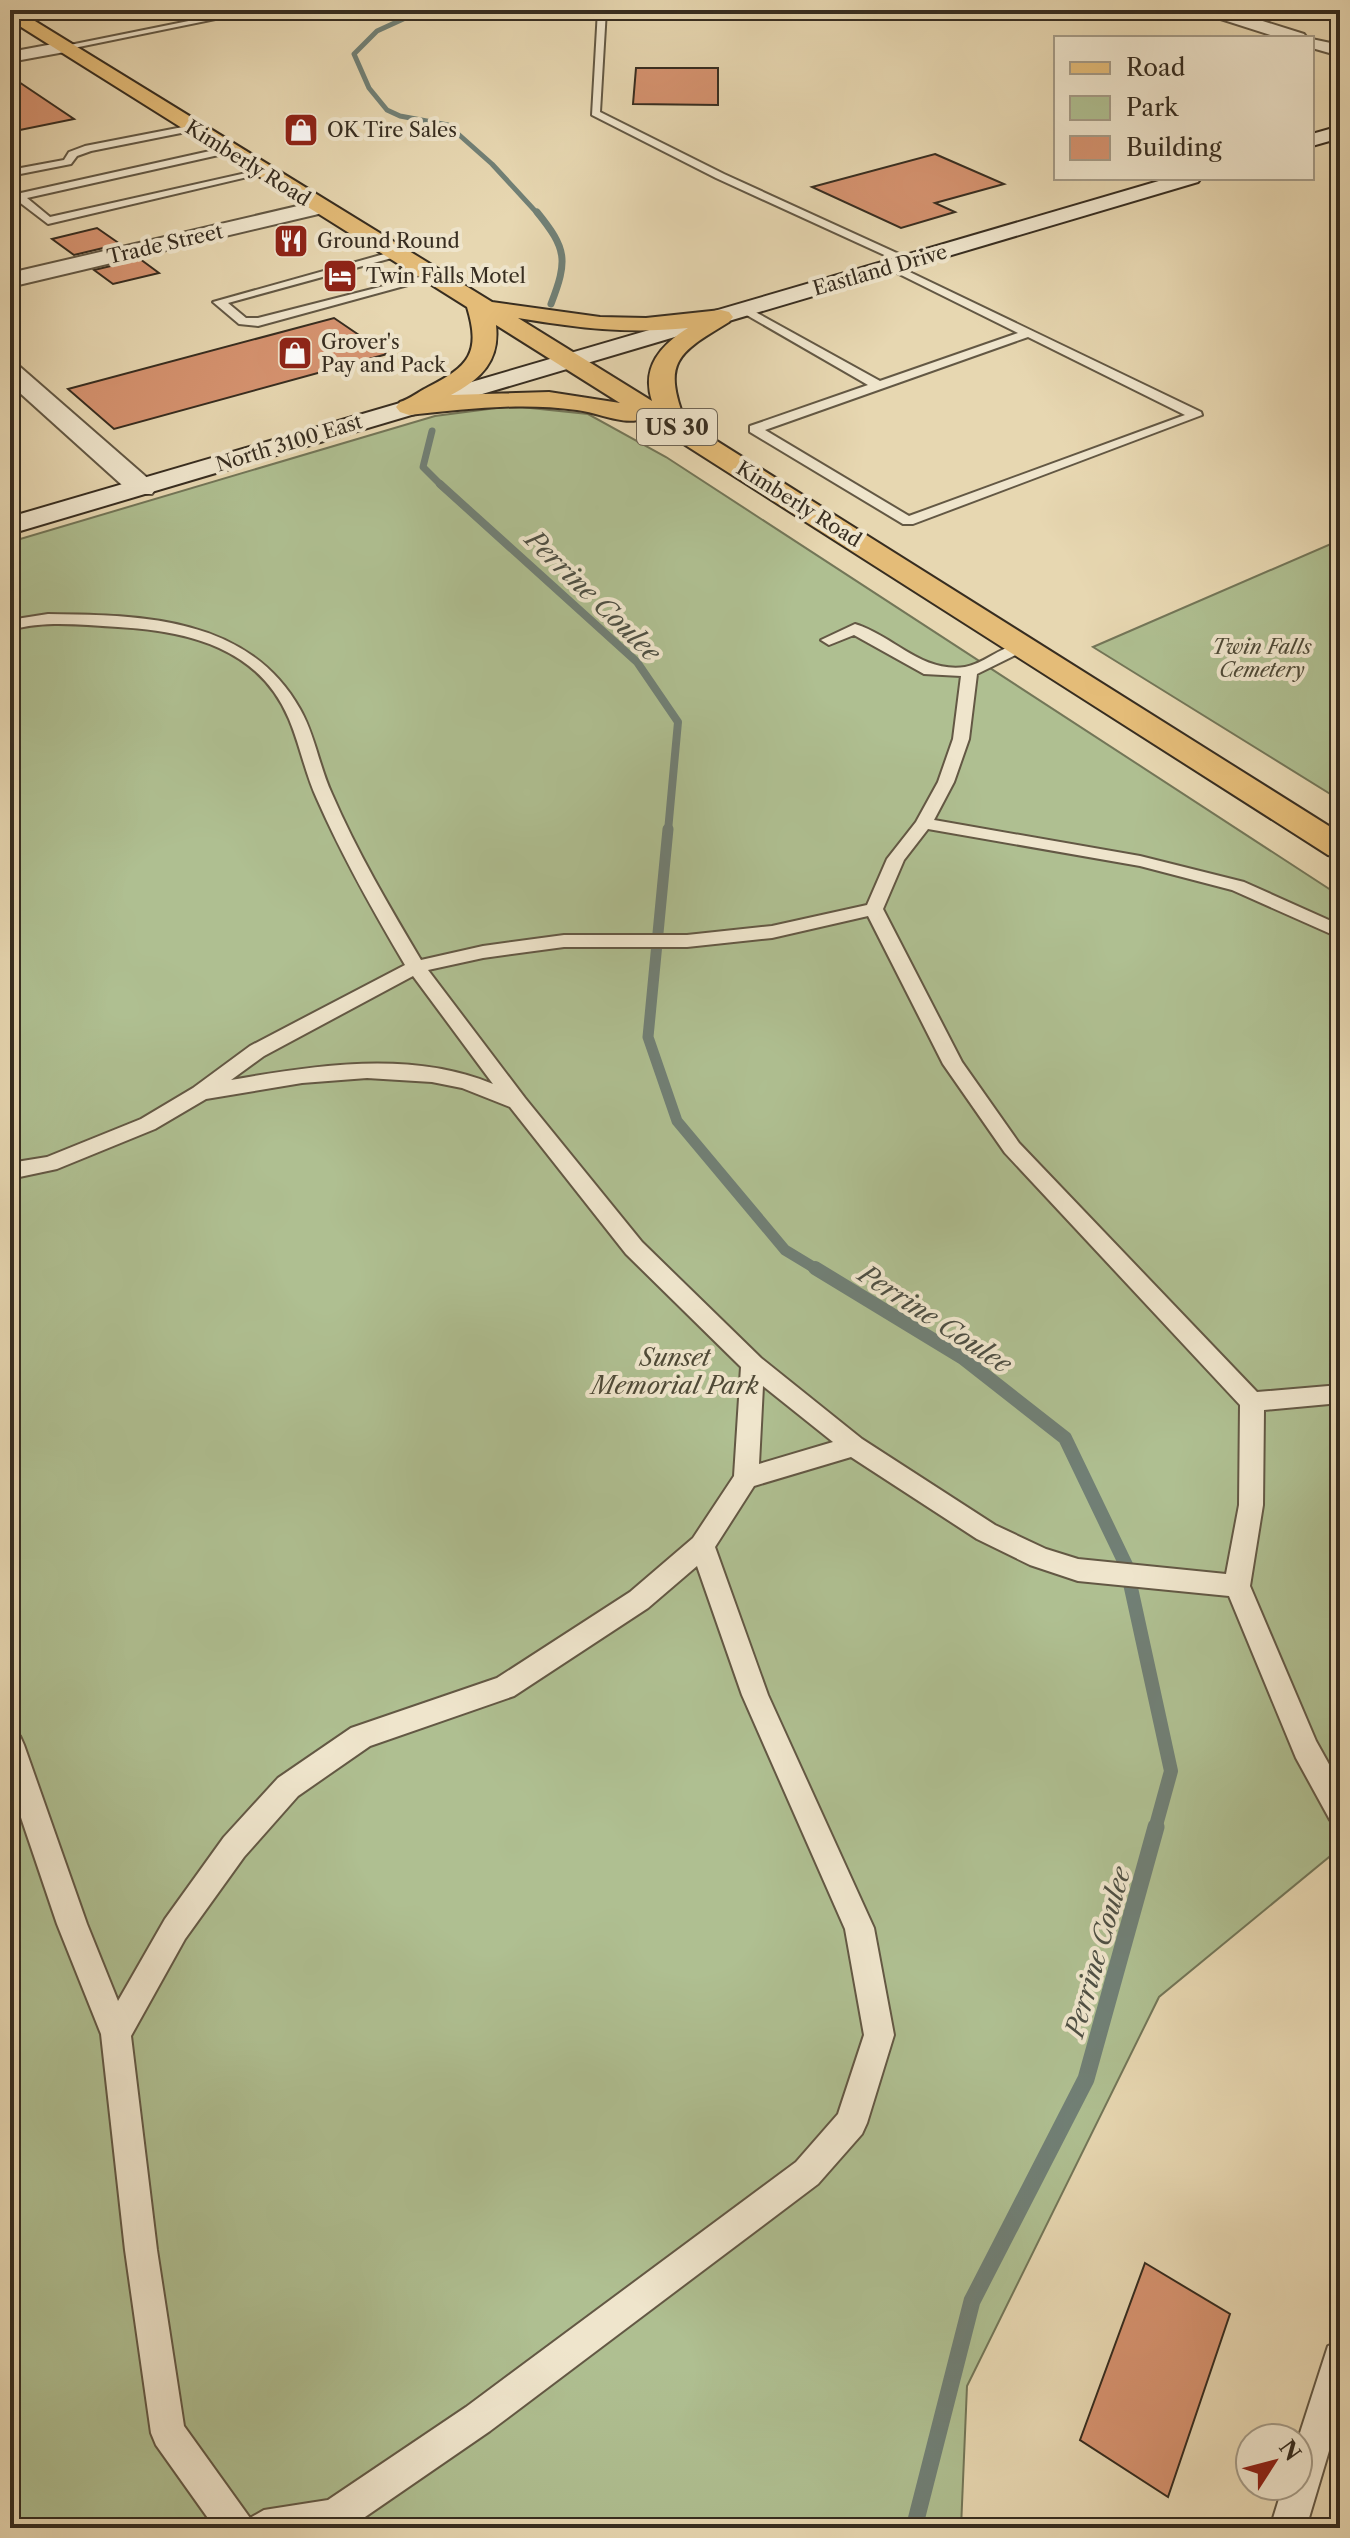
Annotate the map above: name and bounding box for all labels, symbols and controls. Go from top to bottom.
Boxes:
legend [1054,36,1314,180]
text: Road [1126,53,1186,82]
text: Park [1126,93,1179,122]
shop icon: OK Tire Sales [282,111,320,149]
street label: Kimberly Road [181,115,315,211]
place label: OK Tire Sales [327,118,457,142]
text: Building [1126,133,1222,162]
street label: Trade Street [105,219,225,269]
restaurant icon: Ground Round [272,222,310,260]
place label: Ground Round [317,229,460,253]
street label: Eastland Drive [810,239,950,301]
hotel icon: Twin Falls Motel [321,257,359,295]
place label: Twin Falls Motel [366,264,526,288]
place label: Grover's Pay and Pack [321,330,447,377]
shop icon: Grover's Pay and Pack [276,334,314,372]
street label: North 3100 East [213,409,365,477]
road number: US 30 [637,409,717,445]
street label: Kimberly Road [732,456,866,552]
water label: Perrine Coulee [517,522,668,669]
park label: Twin Falls Cemetery [1212,635,1312,682]
water label: Perrine Coulee [851,1257,1019,1381]
park label: Sunset Memorial Park [588,1343,759,1400]
water label: Perrine Coulee [1058,1862,1138,2043]
north arrow [1234,2422,1314,2502]
text: N [1273,2435,1306,2466]

